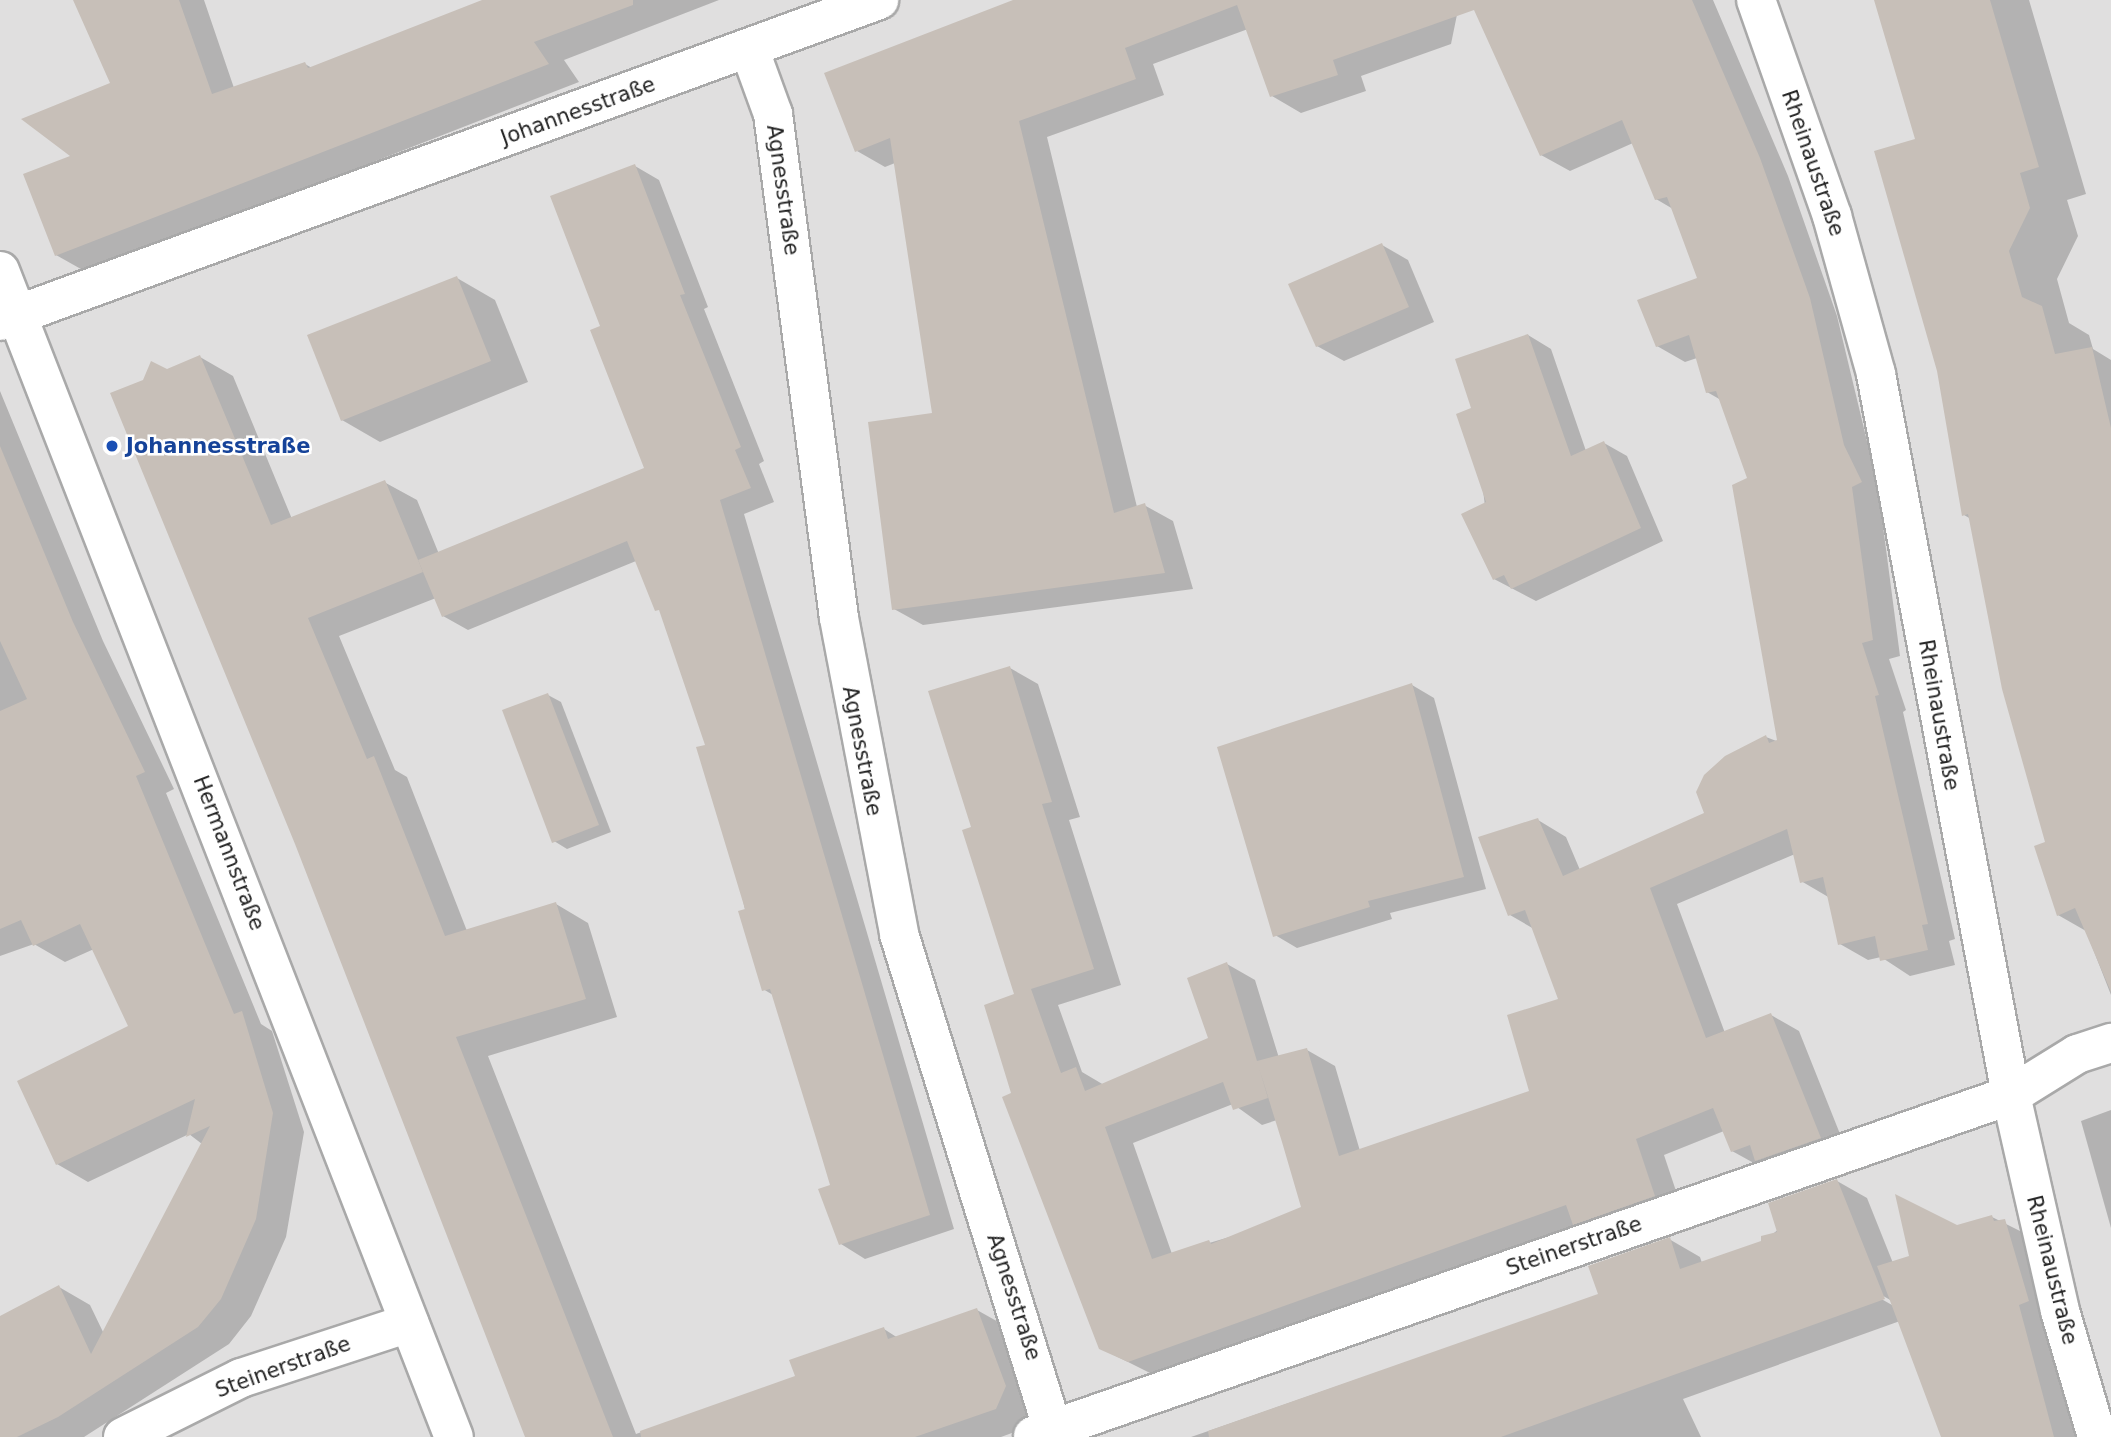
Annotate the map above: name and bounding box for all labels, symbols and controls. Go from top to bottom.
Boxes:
street label: Johannesstraße [497,71,659,151]
street label: Rheinaustraße [1776,87,1850,239]
street label: Agnesstraße [761,123,805,257]
place label: Johannesstraße [126,433,310,459]
marker: Johannesstraße [104,438,120,454]
street label: Rheinaustraße [1913,637,1965,793]
street label: Agnesstraße [837,684,887,818]
street label: Hermannstraße [188,772,270,934]
street label: Rheinaustraße [2021,1193,2083,1347]
street label: Steinerstraße [1503,1211,1645,1281]
street label: Agnesstraße [982,1230,1046,1364]
street label: Steinerstraße [212,1331,354,1403]

